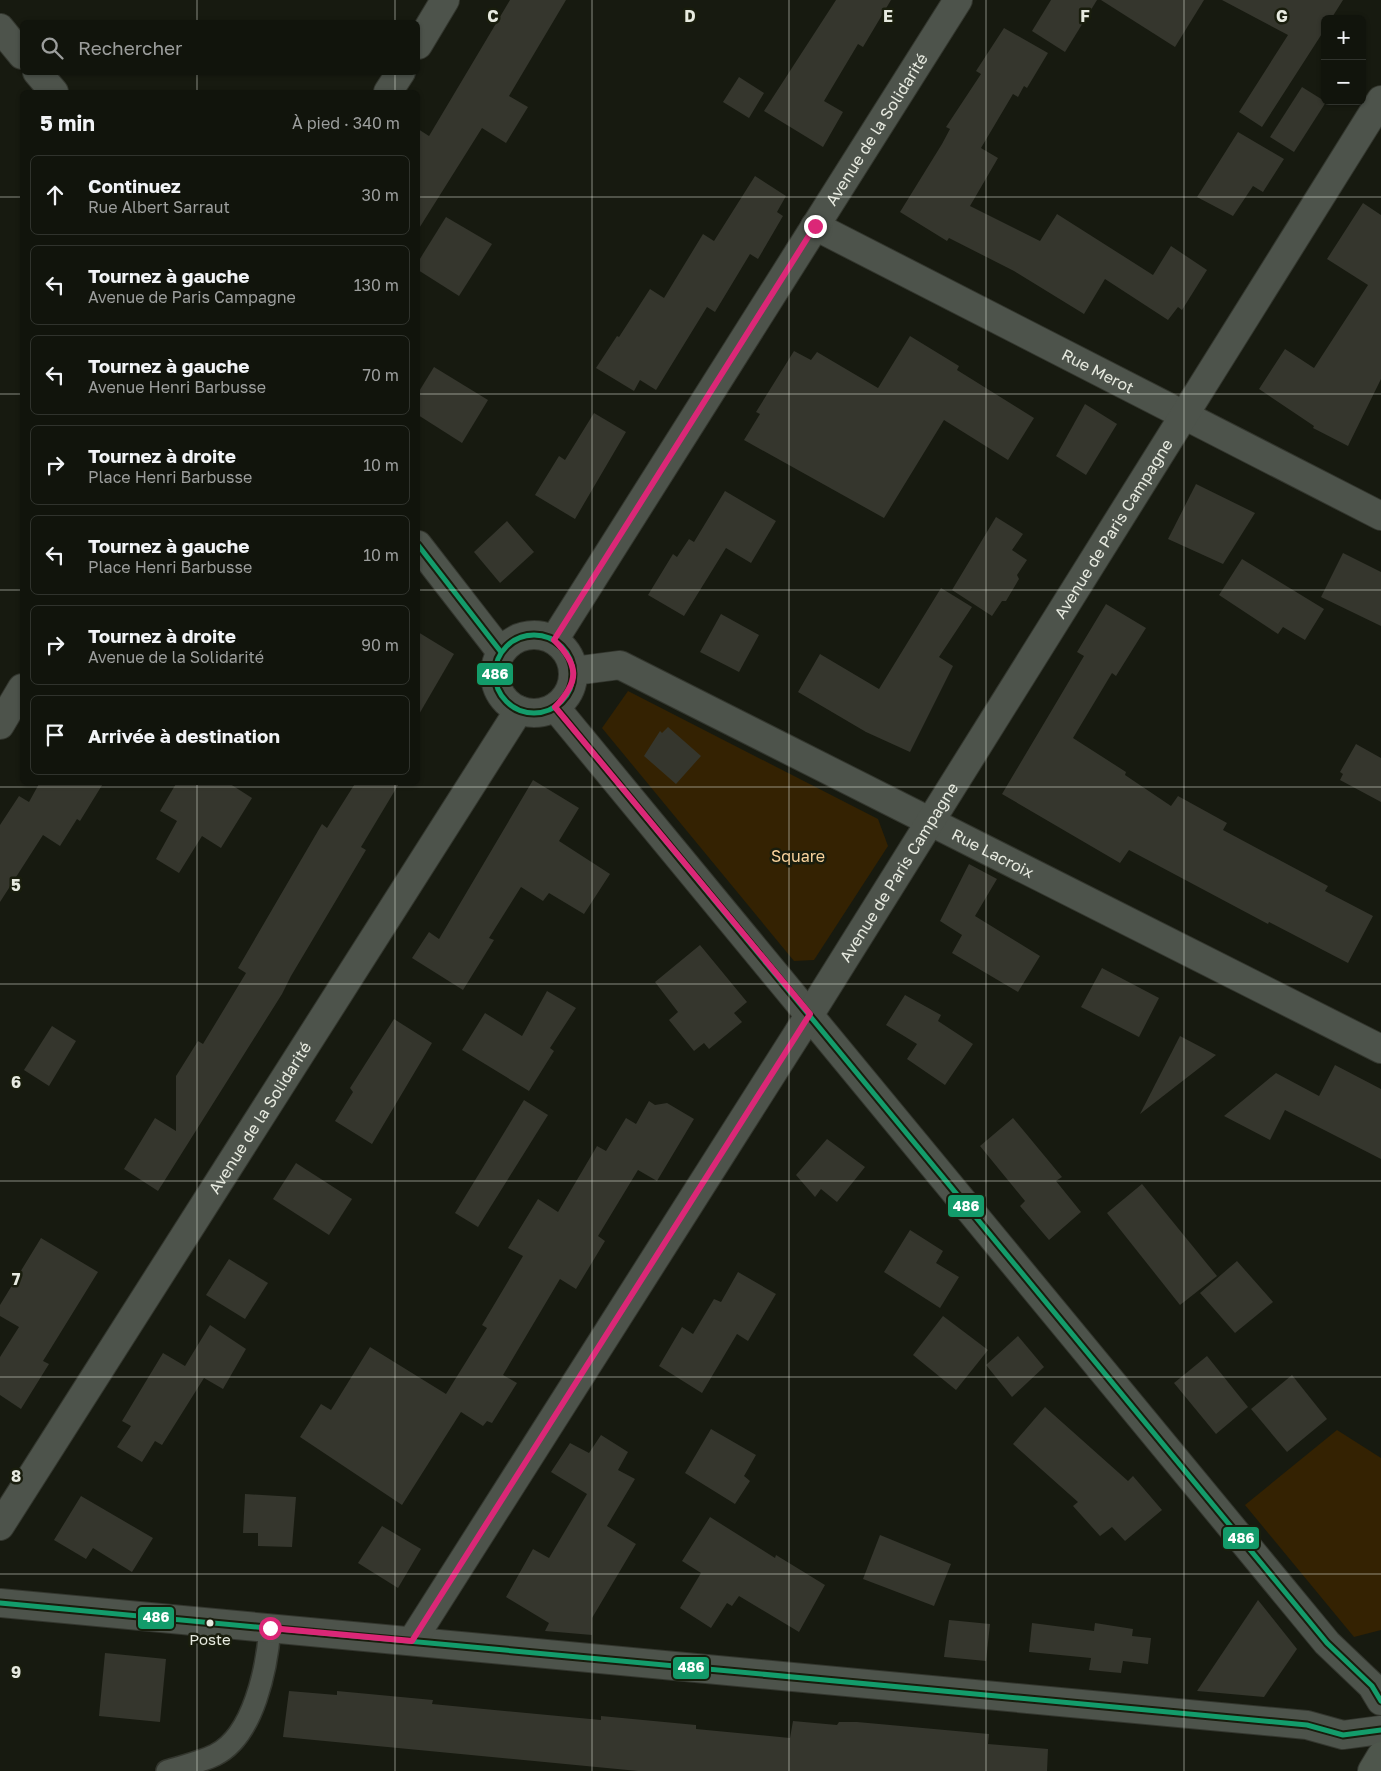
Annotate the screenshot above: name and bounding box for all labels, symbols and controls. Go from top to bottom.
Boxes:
text: C [487,6,499,26]
text: D [684,6,696,26]
text: E [883,6,893,26]
text: F [1080,6,1090,26]
text: G [1276,6,1288,26]
map controls [1321,15,1366,105]
button: + [1321,15,1366,60]
search box [20,20,420,75]
icon: search [38,34,66,62]
text: Rechercher [78,36,183,59]
street label: Avenue de la Solidarité [821,49,932,209]
button: − [1321,60,1366,105]
text: 5 min [40,110,95,136]
text: À pied · 340 m [292,113,400,133]
text: Continuez [88,174,181,197]
icon: ahead [41,181,69,209]
text: 30 m [362,185,399,205]
text: Rue Albert Sarraut [88,197,230,217]
route end [804,215,827,238]
text: Tournez à gauche [88,264,249,287]
icon: left [41,271,69,299]
text: 130 m [354,275,399,295]
text: Avenue de Paris Campagne [88,287,296,307]
street label: Rue Merot [1058,344,1138,398]
text: Tournez à gauche [88,354,249,377]
icon: left [41,361,69,389]
text: 70 m [362,365,399,385]
text: Avenue Henri Barbusse [88,377,266,397]
street label: Avenue de Paris Campagne [1050,435,1177,622]
text: Tournez à droite [88,444,236,467]
icon: right [41,451,69,479]
text: 10 m [363,455,399,475]
text: Place Henri Barbusse [88,467,252,487]
text: Tournez à gauche [88,534,249,557]
icon: left [41,541,69,569]
text: 10 m [363,545,399,565]
text: Place Henri Barbusse [88,557,252,577]
text: Tournez à droite [88,624,236,647]
icon: right [41,631,69,659]
text: 90 m [361,635,399,655]
text: Avenue de la Solidarité [88,647,264,667]
line badge: 486 [476,662,514,686]
text: 486 [482,665,508,682]
icon: arrive [41,721,69,749]
text: Arrivée à destination [88,724,280,747]
street label: Avenue de Paris Campagne [835,779,962,966]
street label: Rue Lacroix [948,824,1037,882]
park label: Square [771,846,825,866]
text: 5 [11,875,21,895]
street label: Avenue de la Solidarité [204,1038,315,1197]
text: 6 [11,1072,21,1092]
line badge: 486 [947,1194,985,1218]
text: 486 [953,1197,979,1214]
text: 7 [12,1269,21,1289]
text: 8 [11,1466,21,1486]
line badge: 486 [1222,1526,1260,1550]
text: 486 [1228,1529,1254,1546]
line badge: 486 [137,1606,175,1630]
text: 486 [143,1608,169,1625]
route start [259,1617,282,1640]
marker: Poste [205,1618,215,1628]
place label: Poste [189,1630,231,1648]
line badge: 486 [672,1656,710,1680]
text: 486 [678,1658,704,1675]
text: 9 [11,1662,21,1682]

